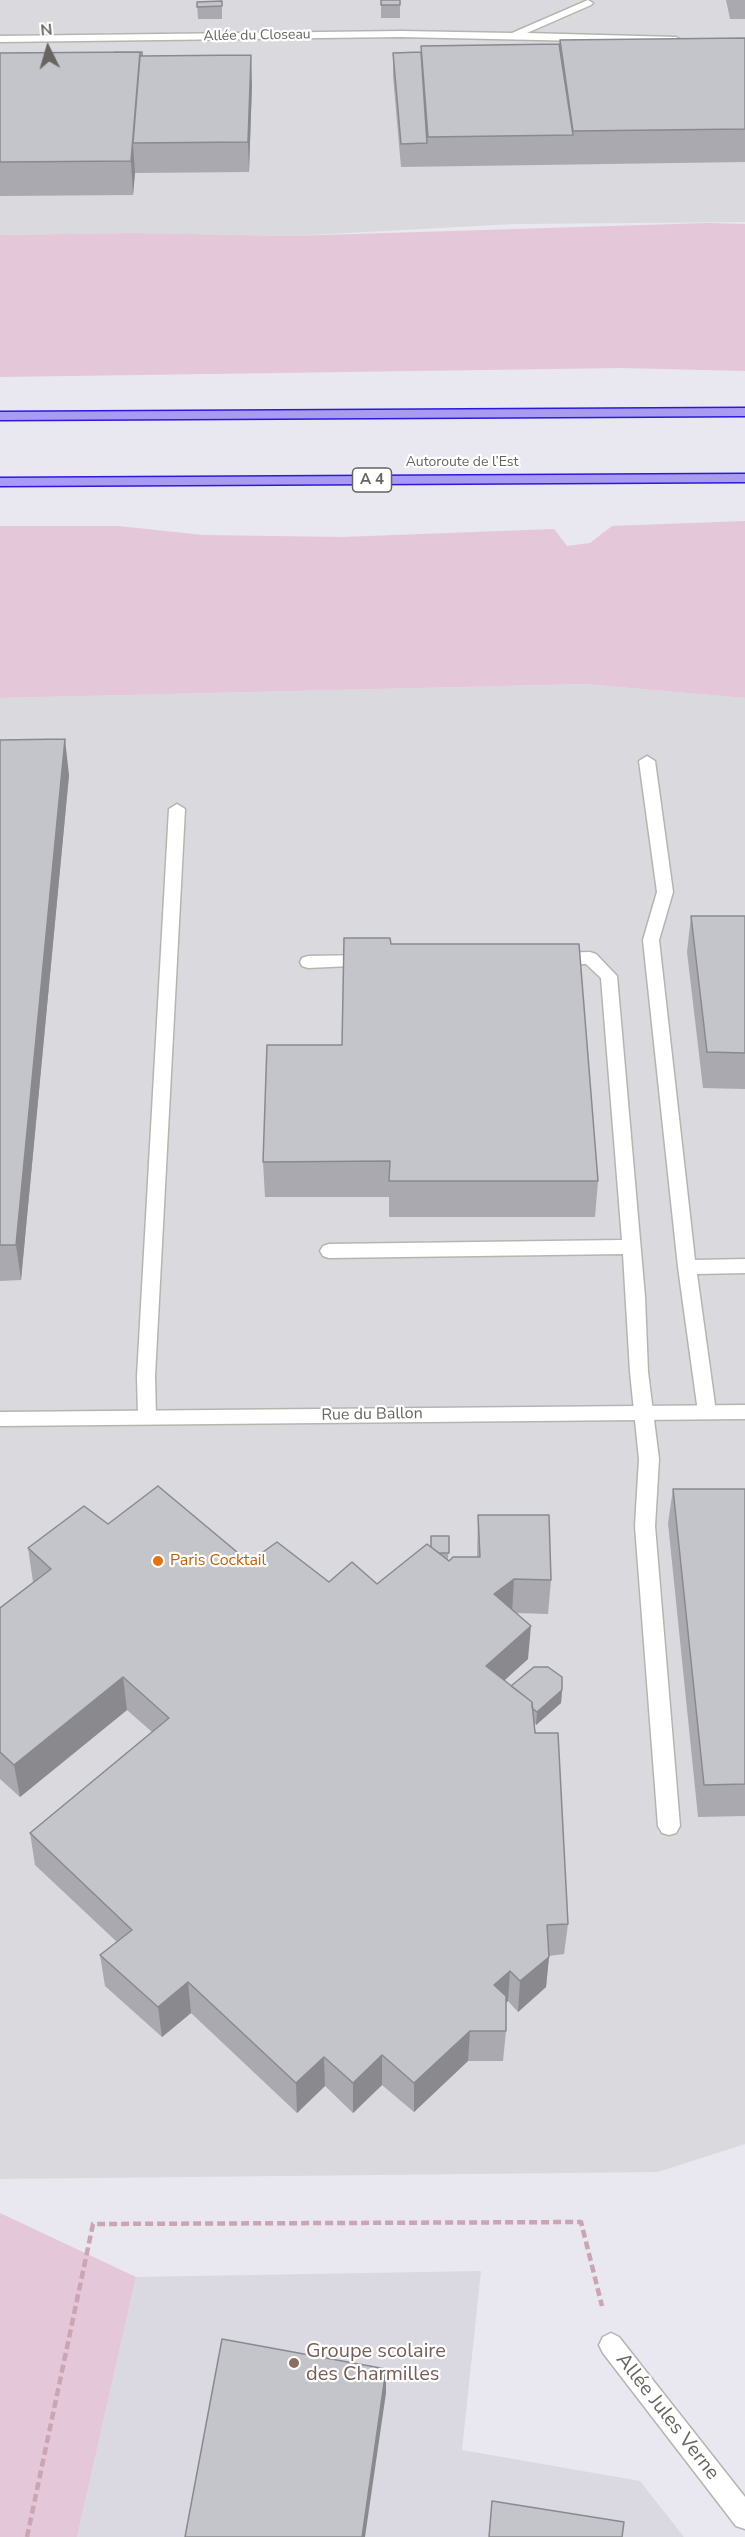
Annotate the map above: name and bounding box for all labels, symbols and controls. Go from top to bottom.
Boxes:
north arrow [18,18,78,78]
text: N [40,19,53,42]
street label: Allée du Closeau [203,27,311,45]
street label: Autoroute de l’Est [406,455,518,471]
road number: A 4 [352,468,392,492]
street label: Rue du Ballon [321,1405,423,1425]
place label: Paris Cocktail [170,1551,266,1571]
marker: Paris Cocktail [151,1554,165,1568]
place label: Groupe scolaire des Charmilles [306,2340,446,2387]
street label: Allée Jules Verne [610,2349,724,2485]
marker: Groupe scolaire des Charmilles [287,2356,301,2370]

